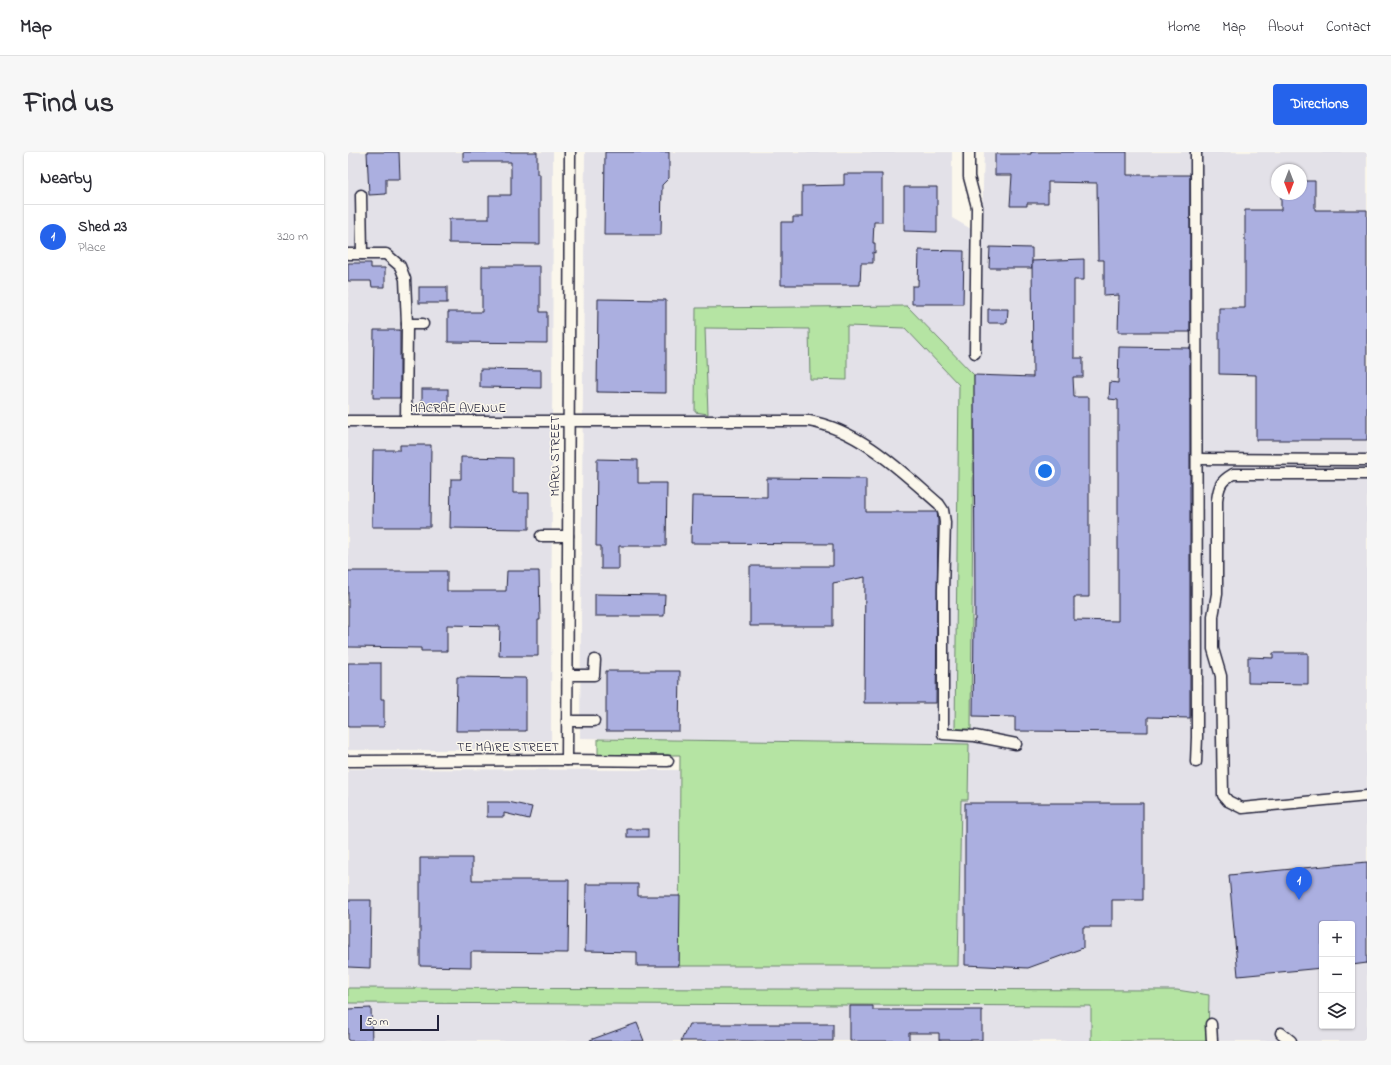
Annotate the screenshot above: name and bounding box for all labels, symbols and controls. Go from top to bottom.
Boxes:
text: Map [20,14,52,41]
text: Home [1168,17,1200,38]
text: Map [1222,17,1246,38]
text: About [1268,17,1304,38]
text: Contact [1326,17,1371,38]
text: Find us [24,84,114,125]
button: Directions [1273,84,1367,125]
north arrow [1271,164,1307,200]
text: Nearby [40,166,92,191]
text: Shed 23 [78,216,127,238]
text: 1 [51,227,55,246]
text: 320 m [277,227,308,246]
text: Place [78,238,106,257]
street label: MACRAE AVENUE [410,399,506,418]
street label: MARU STREET [546,415,565,496]
your location [1035,461,1055,481]
street label: TE MAIRE STREET [457,738,560,757]
pin: 1 [1286,867,1312,900]
map controls [1319,921,1355,1029]
button: + [1319,921,1355,957]
button: − [1319,957,1355,993]
button: layers [1319,993,1355,1029]
scale bar [360,1013,439,1032]
text: 50 m [366,1014,388,1030]

